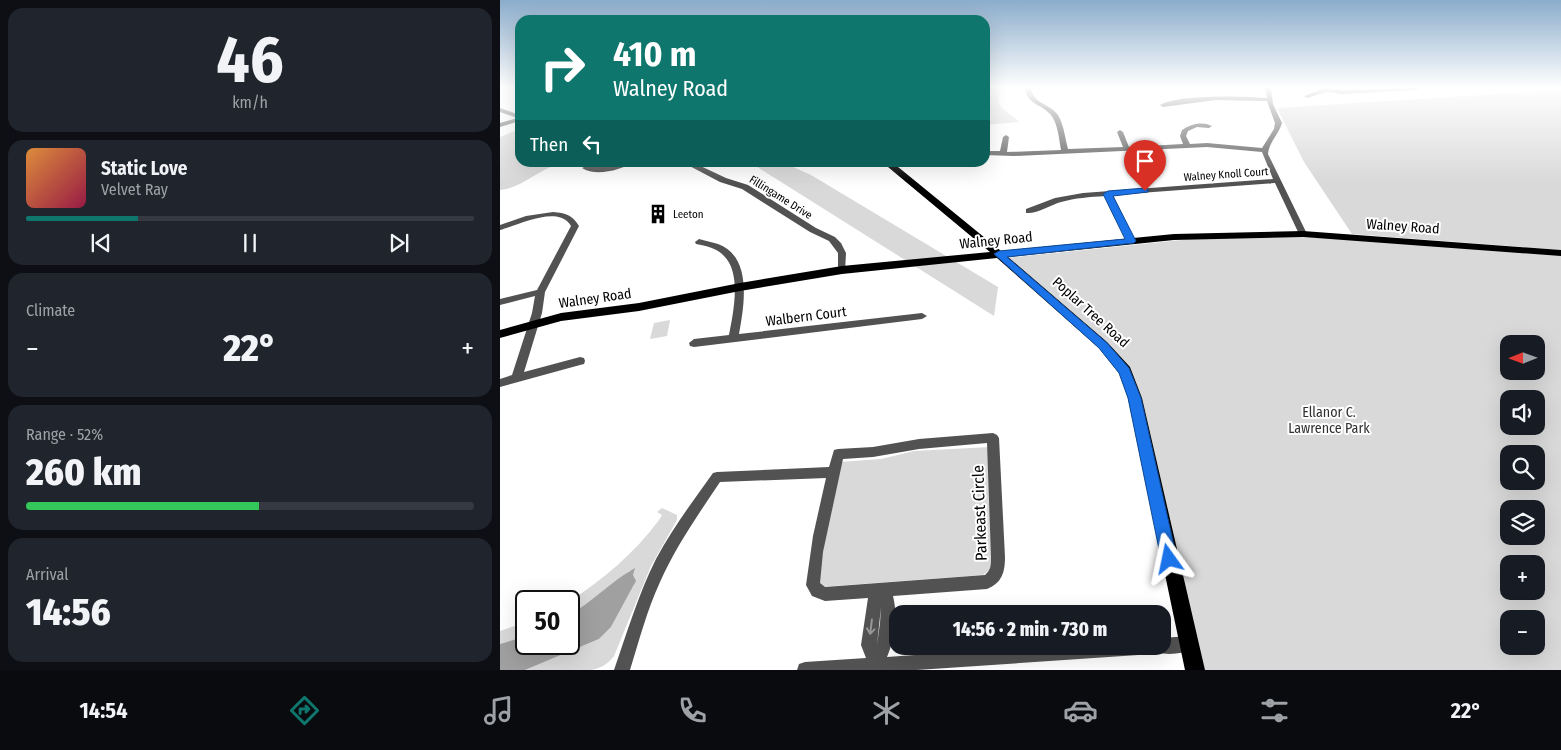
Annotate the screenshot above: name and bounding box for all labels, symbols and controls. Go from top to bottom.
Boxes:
text: 46 [216,21,284,99]
text: 410 m [613,33,697,75]
icon: right [530,35,595,100]
text: Walney Road [613,75,728,102]
text: km/h [232,93,268,112]
icon: left [578,130,606,158]
text: Then [530,133,568,156]
pin [1124,140,1166,191]
icon: arrive [1131,147,1159,175]
text: Static Love [101,157,188,180]
street label: Walney Knoll Court [1183,165,1269,184]
street label: Fillingame Drive [747,173,815,222]
text: Velvet Ray [101,180,168,199]
building icon: Leeton [647,203,669,225]
place label: Leeton [673,208,704,221]
street label: Walney Road [1366,215,1440,238]
street label: Walney Road [959,228,1033,253]
icon: previous [87,229,115,257]
icon: pause [236,229,264,257]
icon: next [385,229,413,257]
street label: Poplar Tree Road [1049,274,1132,351]
street label: Walney Road [558,285,633,312]
text: Climate [26,301,75,320]
street label: Walbern Court [765,303,848,330]
text: 22° [223,325,277,371]
text: − [26,332,39,365]
text: + [461,332,474,365]
north arrow [1500,335,1545,380]
map controls [1500,335,1545,655]
button: sound [1500,390,1545,435]
park label: Ellanor C. Lawrence Park [1288,404,1370,437]
text: Range · 52% [26,425,103,444]
button: search [1500,445,1545,490]
text: 260 km [26,449,141,495]
street label: Parkeast Circle [968,465,991,561]
button: layers [1500,500,1545,545]
position arrow [1142,532,1194,584]
button: + [1500,555,1545,600]
text: Arrival [26,565,68,584]
text: 14:56 [26,589,111,635]
speed limit sign: 50 [515,590,580,655]
button: − [1500,610,1545,655]
one-way arrow [866,618,876,634]
text: 14:56 · 2 min · 730 m [953,618,1107,641]
icon: directions [287,693,322,728]
icon: music [481,693,516,728]
icon: phone [675,693,710,728]
icon: climate [869,693,904,728]
icon: car [1063,693,1098,728]
icon: filters [1257,693,1292,728]
text: 14:54 [80,697,127,724]
text: 22° [1451,697,1481,724]

